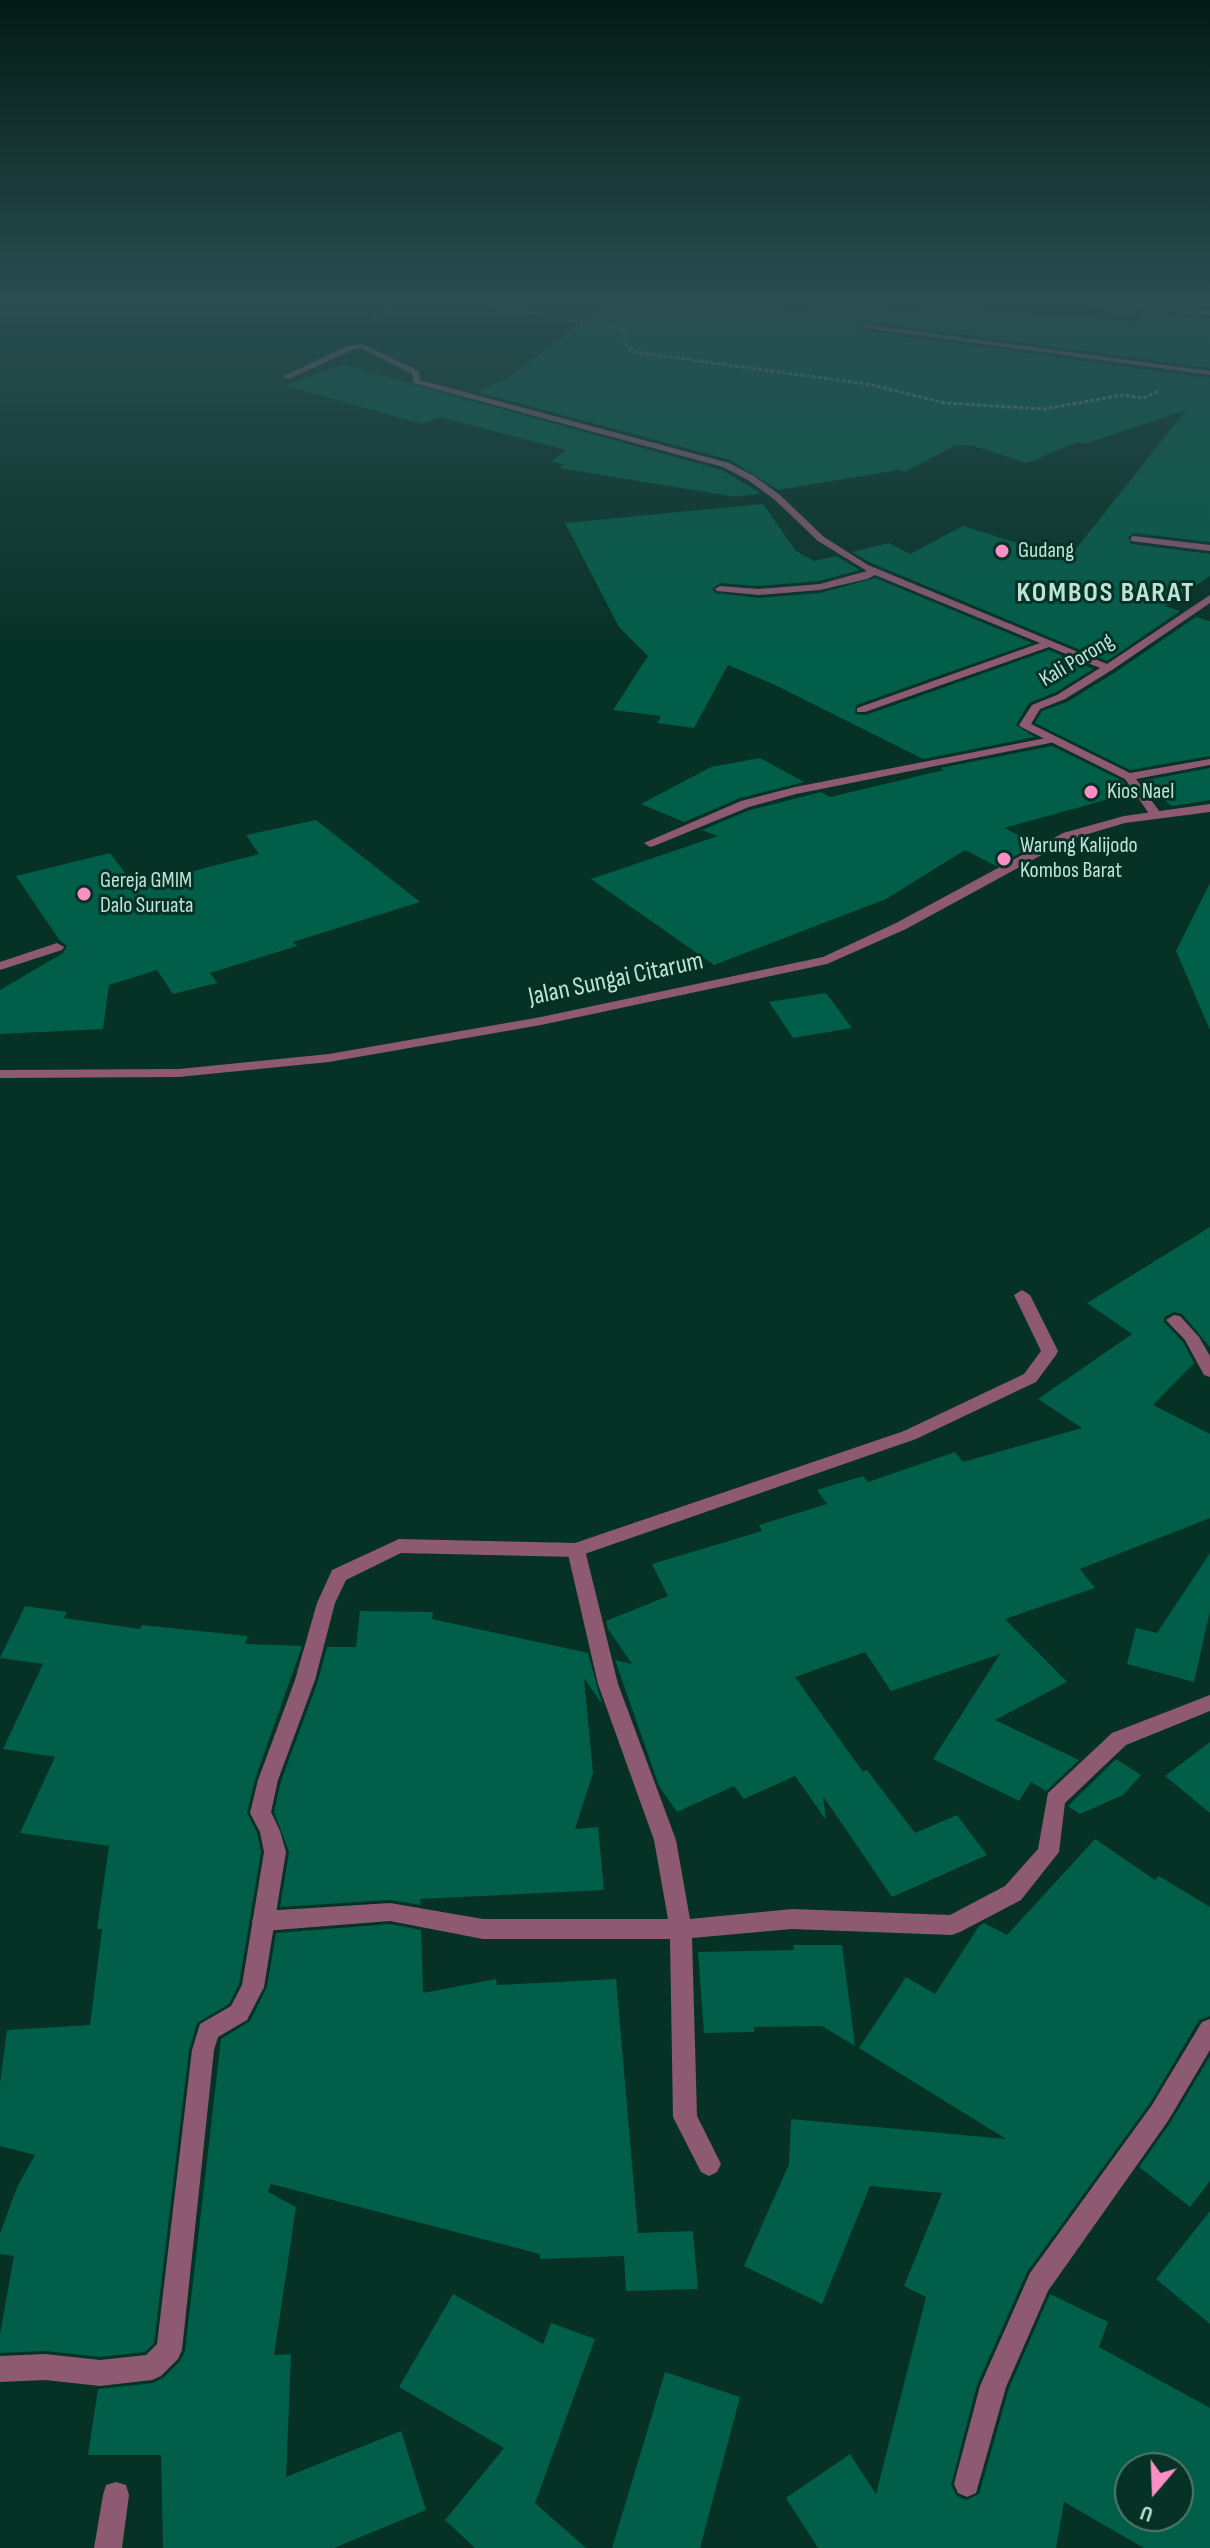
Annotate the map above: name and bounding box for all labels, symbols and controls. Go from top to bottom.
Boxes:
place label: Gudang [1018,538,1074,564]
marker: Gudang [993,542,1011,560]
district label: KOMBOS BARAT [1017,577,1195,611]
street label: Kali Porong [1035,629,1119,693]
place label: Kios Nael [1107,779,1174,805]
marker: Kios Nael [1082,783,1100,801]
place label: Warung Kalijodo Kombos Barat [1020,833,1138,884]
marker: Warung Kalijodo Kombos Barat [995,850,1013,868]
place label: Gereja GMIM Dalo Suruata [100,868,194,920]
marker: Gereja GMIM Dalo Suruata [75,885,93,903]
street label: Jalan Sungai Citarum [526,946,706,1014]
north arrow [1114,2452,1194,2532]
text: U [1137,2499,1156,2528]

